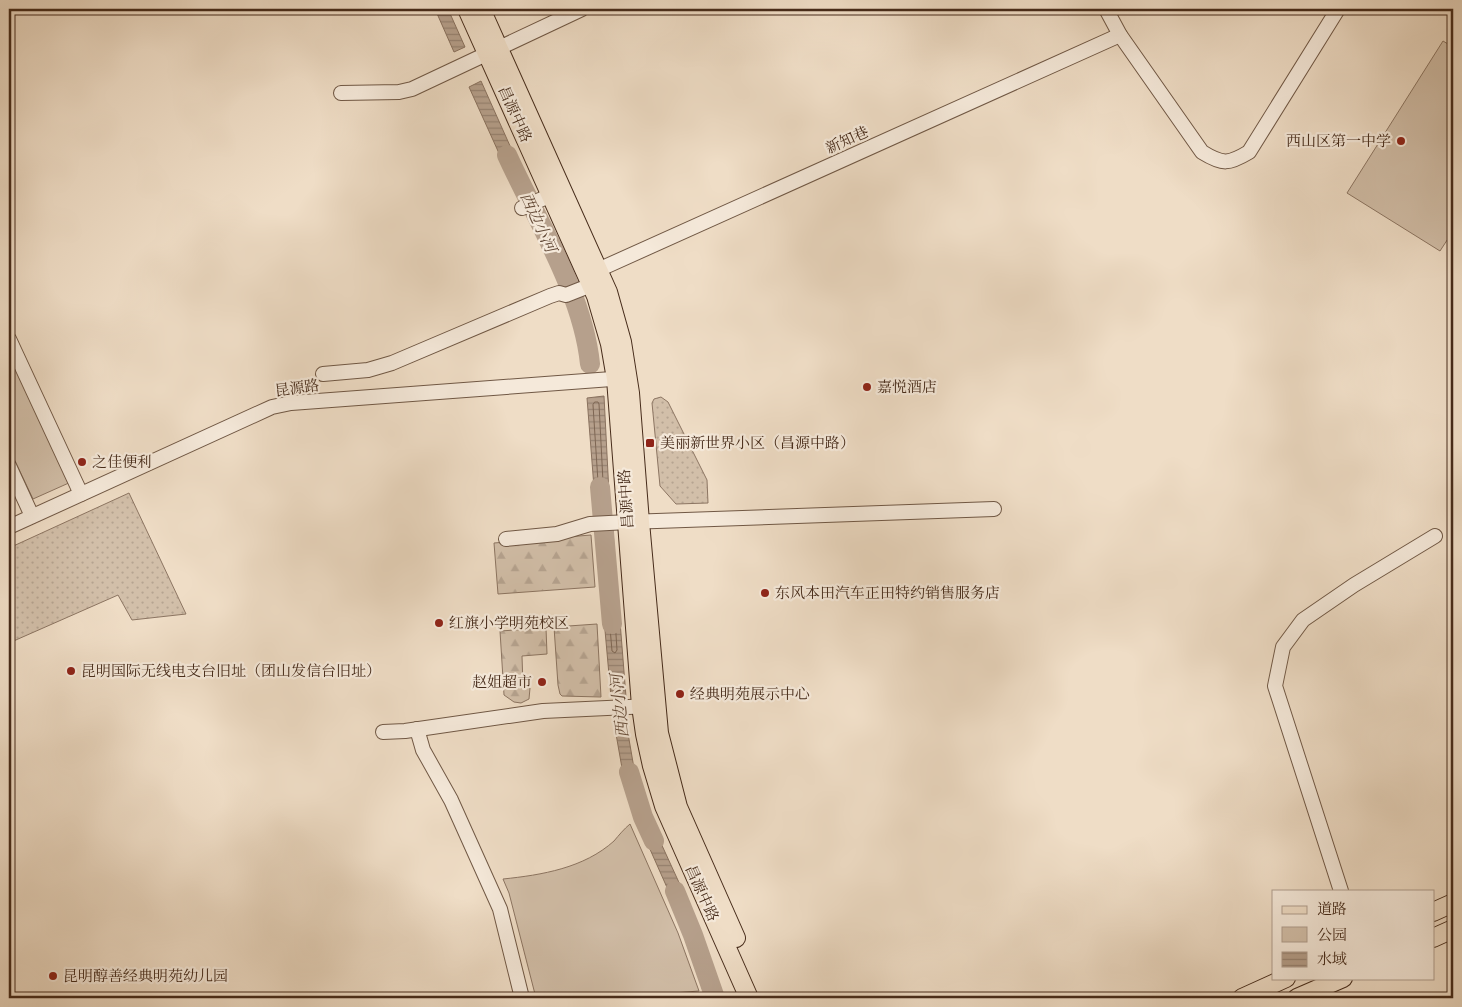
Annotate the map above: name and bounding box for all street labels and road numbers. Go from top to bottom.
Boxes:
street label: 昌源中路 [495,83,535,145]
street label: 新知巷 [823,123,871,157]
street label: 昆源路 [273,376,321,400]
street label: 昌源中路 [615,468,637,530]
street label: 昌源中路 [682,862,722,924]

